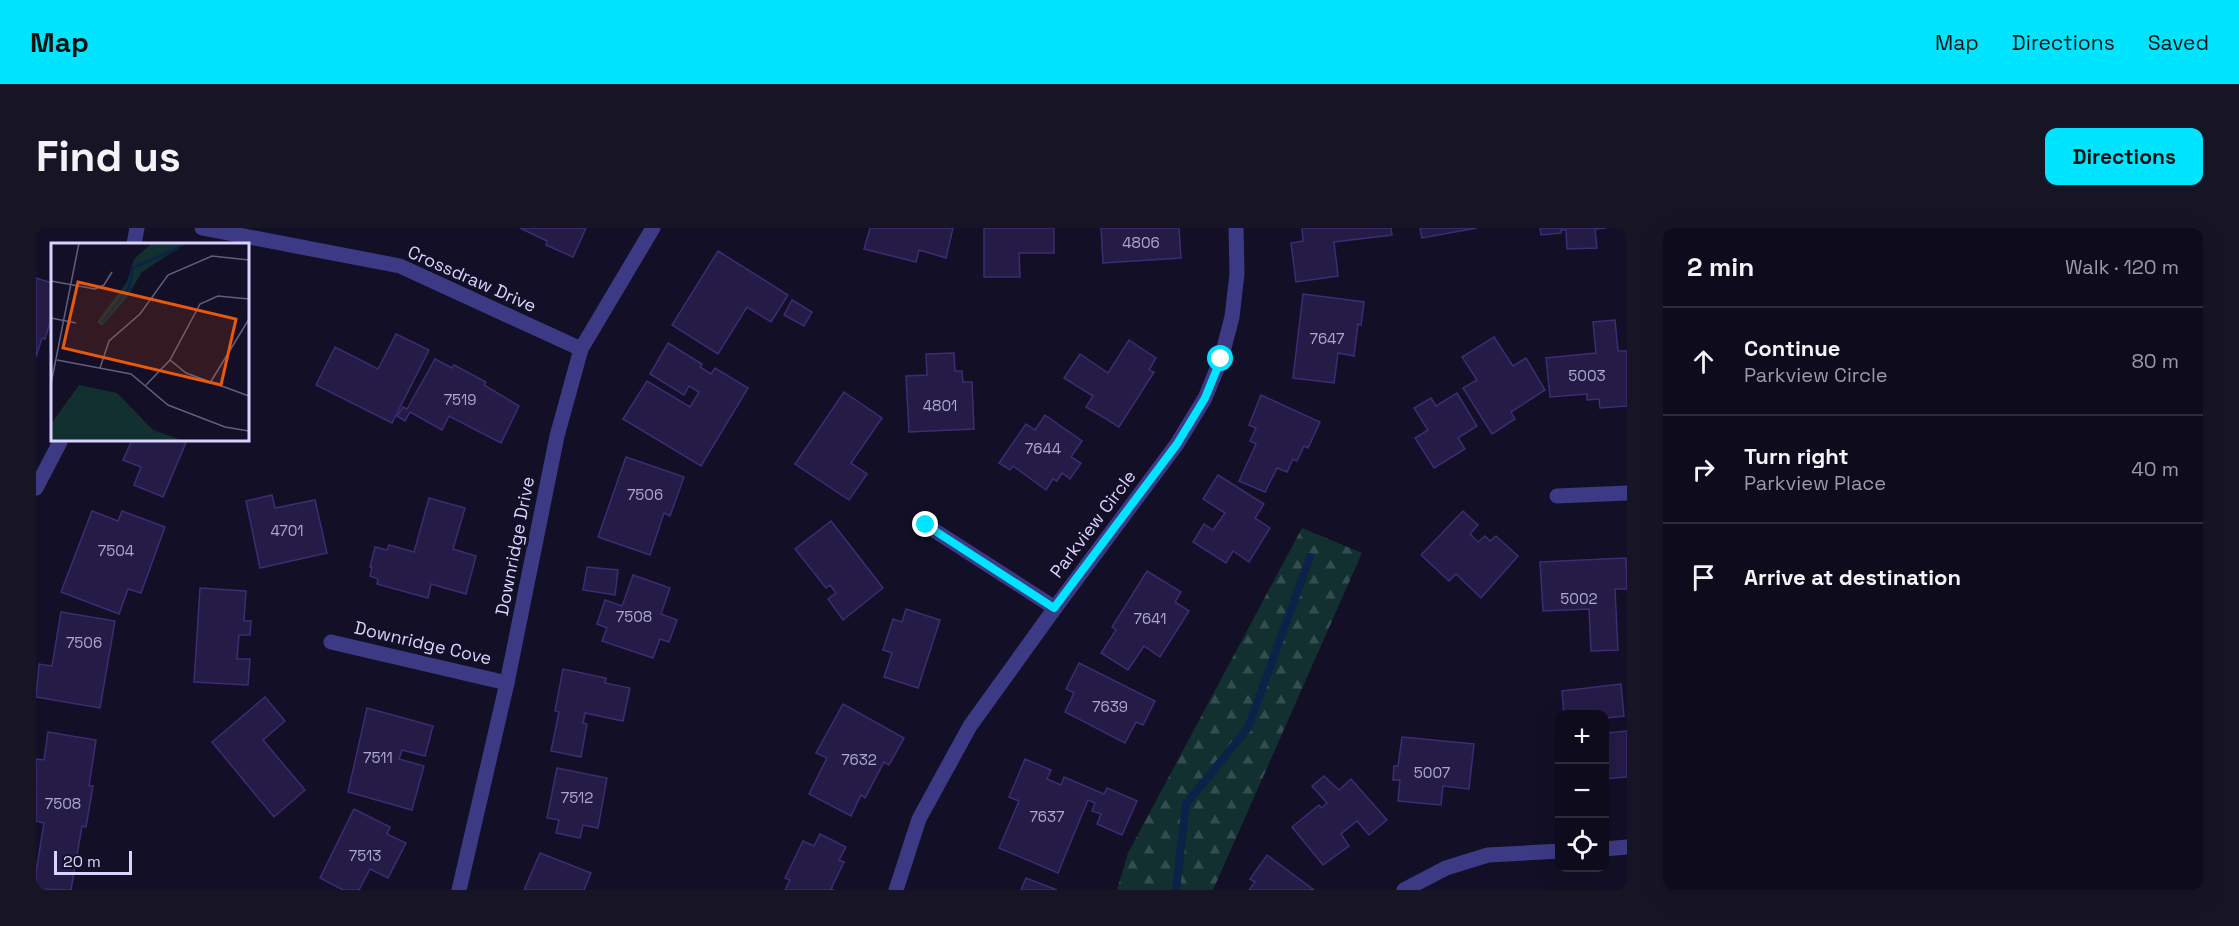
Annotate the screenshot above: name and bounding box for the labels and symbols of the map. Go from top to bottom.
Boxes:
house number: 4806 [1122,233,1160,252]
street label: Crossdraw Drive [404,240,540,317]
inset map [51,243,249,441]
house number: 7647 [1310,329,1344,348]
route start [1207,345,1233,371]
house number: 5003 [1568,366,1606,385]
house number: 7519 [444,390,476,409]
house number: 4801 [923,396,957,415]
house number: 7644 [1025,439,1061,458]
street label: Parkview Circle [1045,465,1141,582]
street label: Downridge Drive [490,474,539,617]
house number: 7506 [627,485,663,504]
route end [912,511,938,537]
house number: 4701 [270,521,304,540]
house number: 7504 [98,541,134,560]
house number: 5002 [1560,589,1598,608]
house number: 7508 [616,607,652,626]
house number: 7641 [1134,609,1166,628]
street label: Downridge Cove [352,616,494,669]
house number: 7506 [66,633,102,652]
house number: 7639 [1092,697,1128,716]
house number: 7511 [363,748,393,767]
house number: 7632 [841,750,877,769]
house number: 5007 [1414,763,1450,782]
house number: 7512 [561,788,593,807]
house number: 7508 [45,794,81,813]
house number: 7637 [1029,807,1065,826]
house number: 7513 [349,846,381,865]
scale bar [54,848,132,876]

